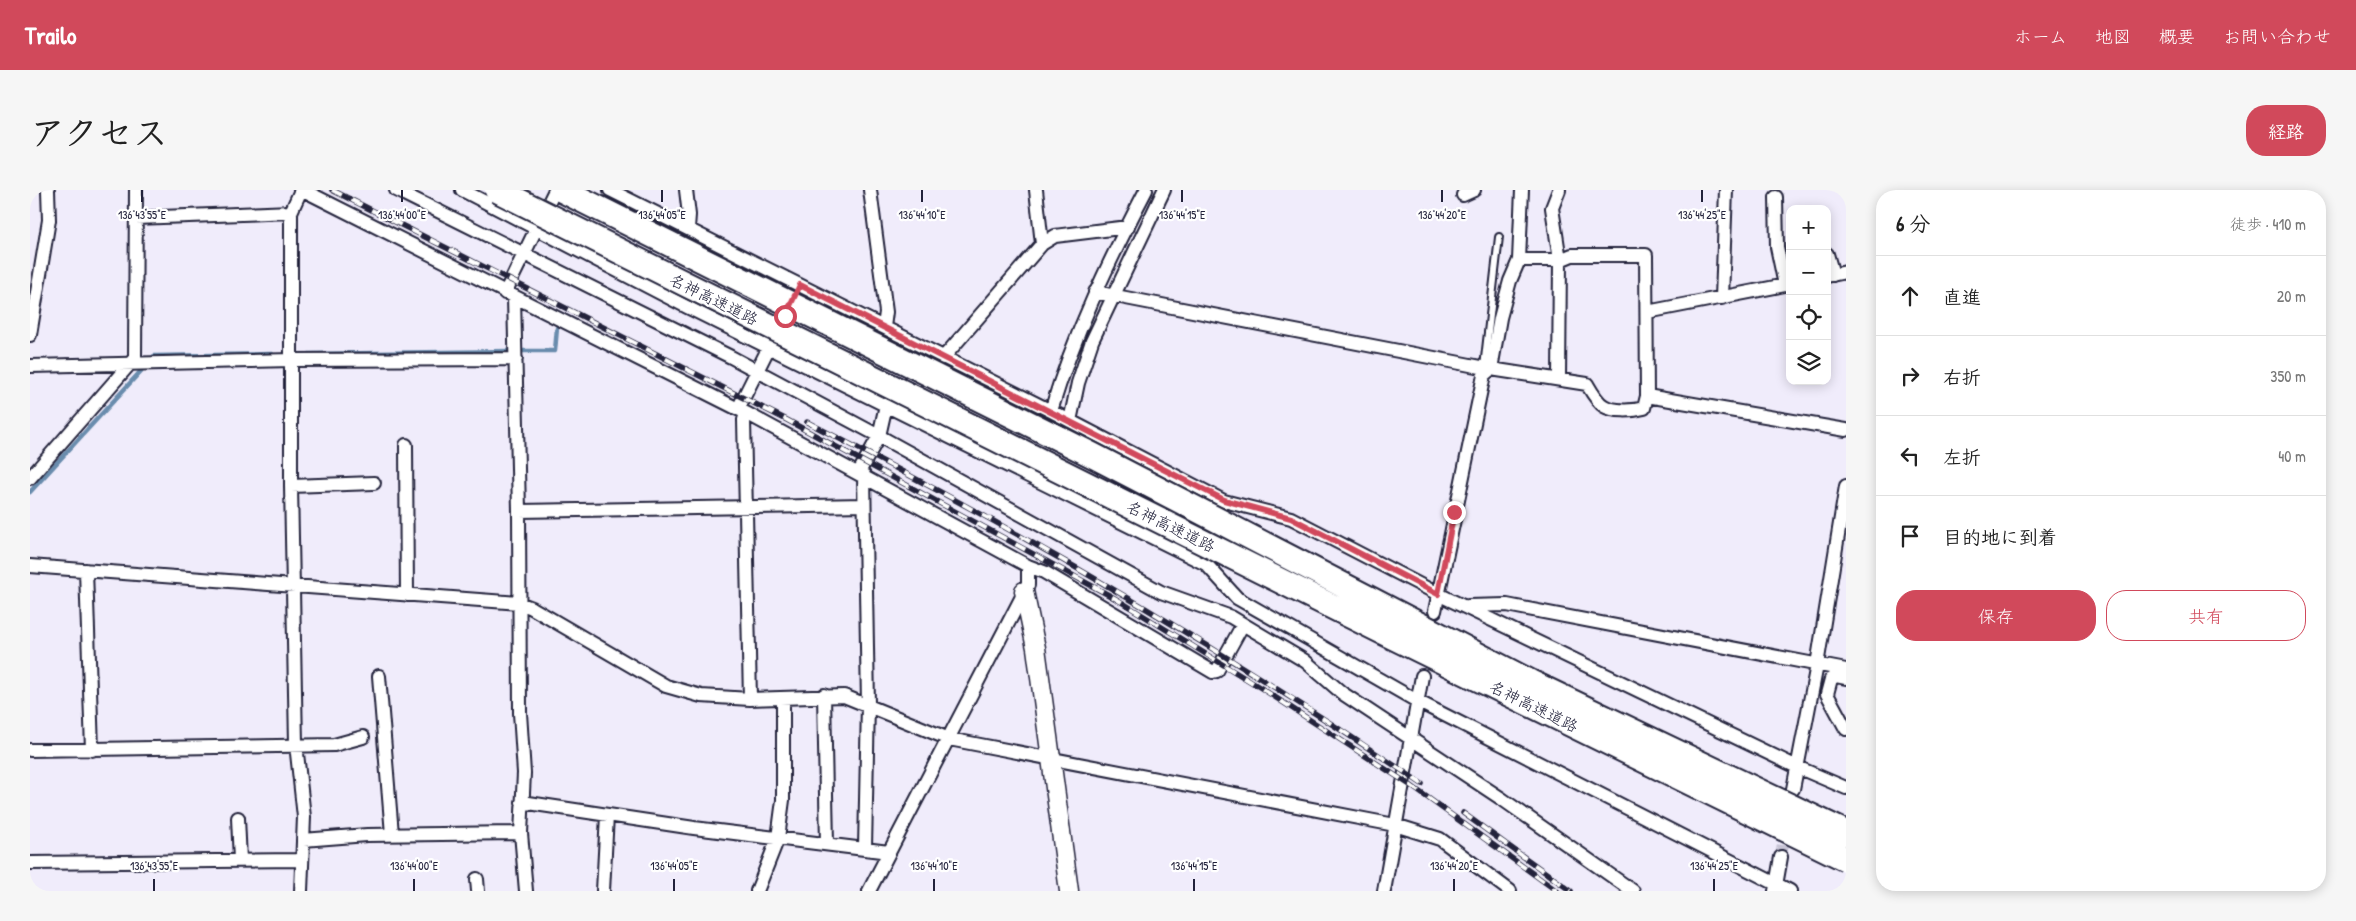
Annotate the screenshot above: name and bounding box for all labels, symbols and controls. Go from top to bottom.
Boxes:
text: Trailo [25,19,76,51]
text: ホーム [2014,24,2067,49]
text: 地図 [2095,24,2131,49]
text: 概要 [2159,24,2195,49]
text: お問い合わせ [2223,24,2331,49]
button: 経路 [2246,105,2326,156]
text: アクセス [30,109,168,156]
map controls [1786,205,1831,385]
button: + [1786,205,1831,250]
text: 136°43'55"E [118,206,167,223]
text: 136°44'00"E [378,206,427,223]
text: 136°44'05"E [638,206,687,223]
text: 136°44'10"E [899,206,946,223]
text: 136°44'15"E [1159,206,1206,223]
text: 136°44'20"E [1418,206,1467,223]
text: 136°44'25"E [1678,206,1727,223]
text: 6 分 [1896,209,1930,238]
text: 徒歩 · 410 m [2230,213,2306,235]
button: − [1786,250,1831,295]
street label: 名神高速道路 [666,268,762,330]
icon: ahead [1896,282,1924,310]
text: 直進 [1943,284,1981,310]
text: 20 m [2277,285,2306,307]
button: locate [1786,295,1831,340]
route start [774,305,797,328]
button: layers [1786,340,1831,385]
icon: right [1896,362,1924,390]
text: 右折 [1943,364,1981,390]
text: 350 m [2270,365,2306,387]
icon: left [1896,442,1924,470]
text: 左折 [1943,444,1981,470]
text: 40 m [2278,445,2306,467]
street label: 名神高速道路 [1123,495,1219,557]
route end [1443,501,1466,524]
icon: arrive [1896,522,1924,550]
text: 目的地に到着 [1943,524,2057,550]
button: 保存 [1896,590,2096,641]
button: 共有 [2106,590,2306,641]
street label: 名神高速道路 [1486,675,1582,737]
text: 136°43'55"E [130,857,179,874]
text: 136°44'00"E [390,857,439,874]
text: 136°44'05"E [650,857,699,874]
text: 136°44'10"E [911,857,958,874]
text: 136°44'15"E [1171,857,1218,874]
text: 136°44'20"E [1430,857,1479,874]
text: 136°44'25"E [1690,857,1739,874]

